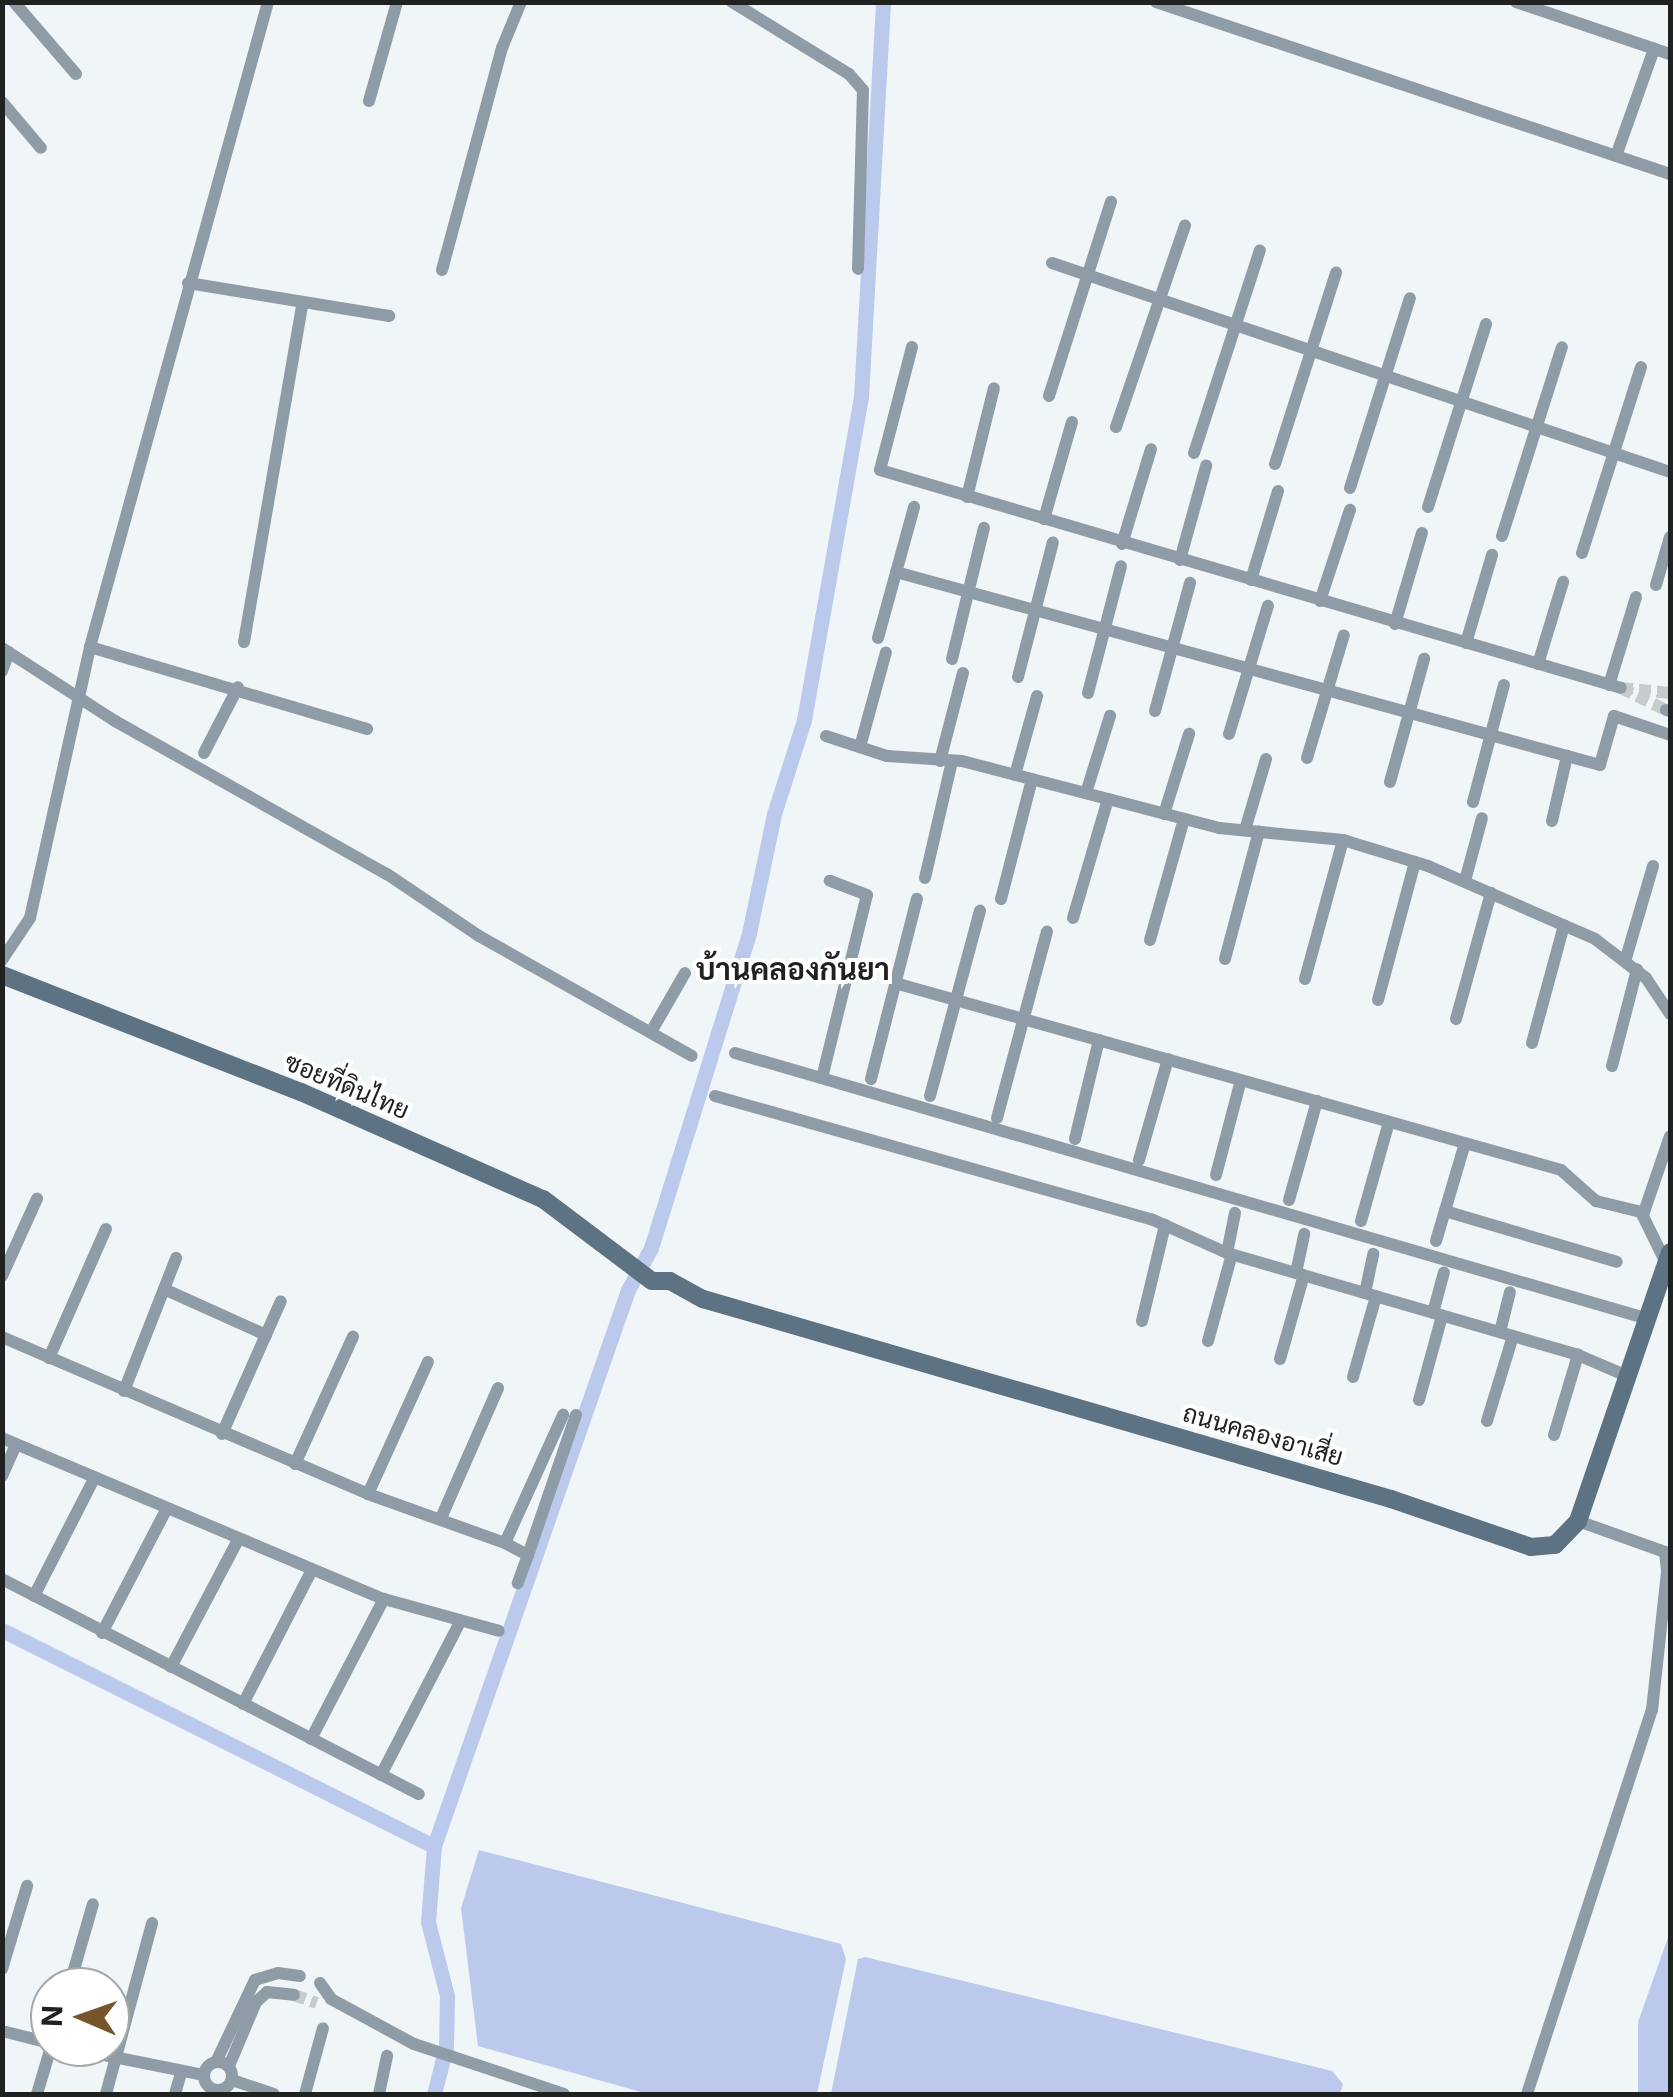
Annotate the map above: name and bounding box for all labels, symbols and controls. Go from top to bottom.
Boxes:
district label: บ้านคลองกันยา [696,951,890,987]
street label: ซอยที่ดินไทย [280,1046,414,1126]
street label: ถนนคลองอาเสี่ย [1179,1398,1347,1472]
north arrow [30,1967,130,2067]
text: N [35,2005,69,2027]

